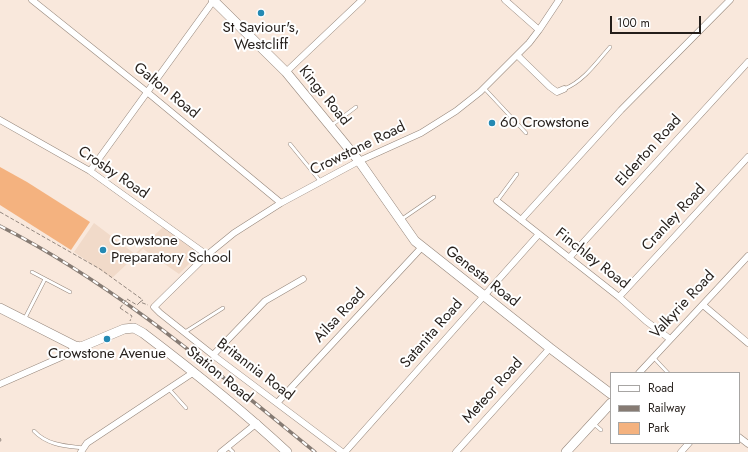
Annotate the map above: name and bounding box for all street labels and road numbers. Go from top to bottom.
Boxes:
street label: Galton Road [130,59,202,123]
street label: Kings Road [294,62,354,130]
street label: Elderton Road [612,112,686,190]
street label: Crowstone Road [307,118,409,180]
street label: Crosby Road [74,143,152,203]
street label: Cranley Road [638,181,710,255]
street label: Finchley Road [552,225,632,293]
street label: Genesta Road [442,243,522,311]
street label: Valkyrie Road [647,267,719,343]
street label: Ailsa Road [310,285,370,347]
street label: Satanita Road [397,296,467,372]
street label: Britannia Road [213,335,297,405]
street label: Station Road [182,343,256,407]
street label: Meteor Road [459,355,527,427]

